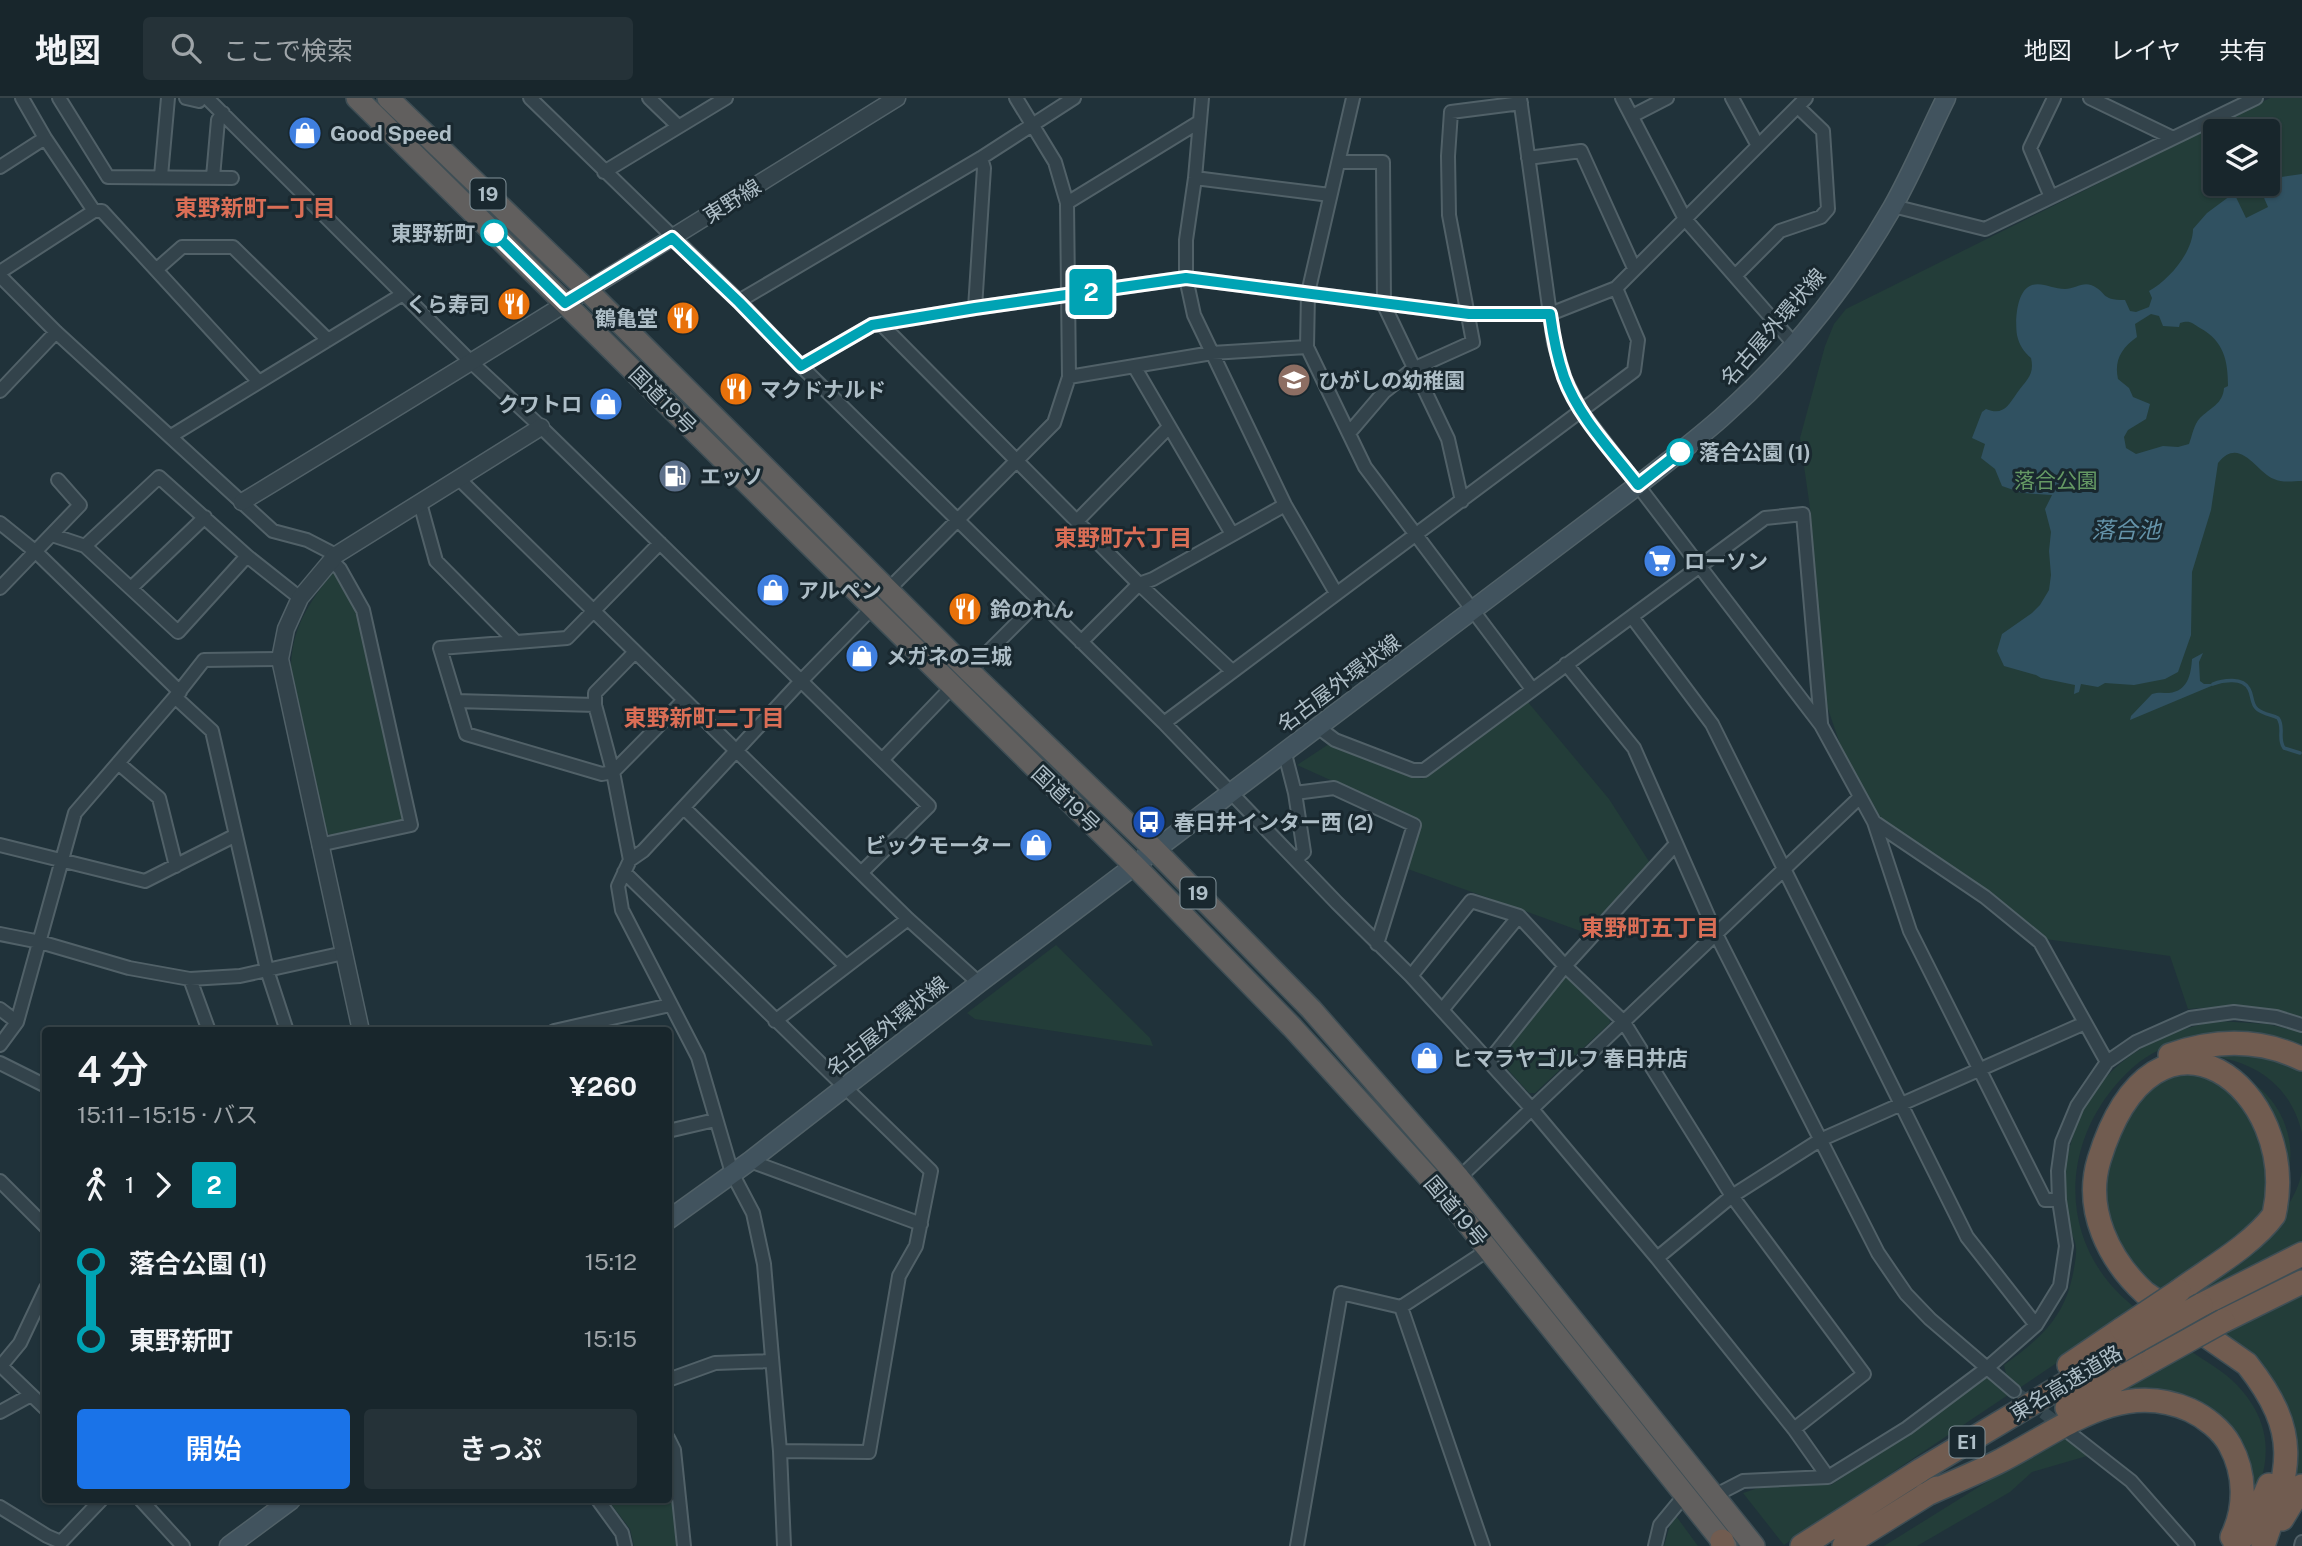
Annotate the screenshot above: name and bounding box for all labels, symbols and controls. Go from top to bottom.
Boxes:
search box [143,17,633,80]
icon: search [167,29,205,67]
text: 地図 [35,31,101,69]
text: ここで検索 [223,35,353,66]
text: 地図 [2024,36,2072,64]
text: レイヤ [2110,36,2181,64]
text: 共有 [2219,36,2267,64]
shop icon: Good Speed [286,114,324,152]
map controls [2203,119,2280,196]
button: layers [2203,119,2280,196]
place label: Good Speed [330,121,452,146]
street label: 東野線 [699,174,765,228]
road number: 19 [470,178,505,209]
district label: 東野新町一丁目 [175,194,336,221]
marker: 東野新町 [481,220,507,246]
place label: 東野新町 [391,221,475,246]
street label: 名古屋外環状線 [1715,263,1831,391]
line badge: 2 [1068,269,1114,315]
text: 2 [1083,278,1099,306]
restaurant icon: くら寿司 [495,285,533,323]
place label: くら寿司 [406,292,490,317]
restaurant icon: 鶴亀堂 [664,299,702,337]
place label: 鶴亀堂 [595,306,658,331]
street label: 国道19号 [624,361,702,439]
school or university icon: ひがしの幼稚園 [1275,361,1313,399]
place label: ひがしの幼稚園 [1318,368,1465,393]
restaurant icon: マクドナルド [717,370,755,408]
place label: マクドナルド [760,377,886,402]
shop icon: クワトロ [587,385,625,423]
place label: クワトロ [498,392,582,417]
marker: 落合公園 (1) [1667,439,1693,465]
place label: 落合公園 (1) [1699,440,1811,465]
fuel station icon: エッソ [656,457,694,495]
place label: エッソ [700,464,763,489]
park label: 落合公園 [2014,468,2098,493]
water label: 落合池 [2092,516,2163,543]
district label: 東野町六丁目 [1054,524,1192,551]
supermarket icon: ローソン [1641,542,1679,580]
place label: ローソン [1684,549,1768,574]
shop icon: アルペン [754,571,792,609]
place label: アルペン [798,578,882,603]
restaurant icon: 鈴のれん [946,590,984,628]
place label: 鈴のれん [990,597,1074,622]
street label: 名古屋外環状線 [1273,629,1405,737]
shop icon: メガネの三城 [843,637,881,675]
place label: メガネの三城 [886,644,1012,669]
district label: 東野新町二丁目 [624,704,785,731]
street label: 国道19号 [1027,761,1105,837]
bus stop icon: 春日井インター西 (2) [1130,803,1168,841]
place label: 春日井インター西 (2) [1174,810,1374,835]
shop icon: ビックモーター [1017,826,1055,864]
place label: ビックモーター [865,833,1012,858]
road number: 19 [1180,878,1216,908]
district label: 東野町五丁目 [1581,914,1719,941]
street label: 名古屋外環状線 [821,971,953,1081]
shop icon: ヒマラヤゴルフ 春日井店 [1408,1039,1446,1077]
place label: ヒマラヤゴルフ 春日井店 [1452,1046,1688,1071]
text: 4 分 [77,1047,148,1092]
text: ¥260 [570,1071,637,1102]
text: 15:11 – 15:15 · バス [77,1101,258,1128]
icon: walk [77,1166,115,1204]
icon: forward [144,1166,182,1204]
text: 1 [125,1171,134,1198]
text: 2 [206,1171,222,1199]
street label: 国道19号 [1419,1171,1493,1251]
text: 落合公園 (1) [129,1248,267,1279]
text: 15:12 [585,1248,637,1275]
text: 東野新町 [129,1325,233,1356]
text: 15:15 [584,1325,637,1352]
street label: 東名高速道路 [2006,1340,2126,1426]
button: 開始 [77,1409,350,1489]
button: きっぷ [364,1409,637,1489]
road number: E1 [1950,1426,1984,1458]

